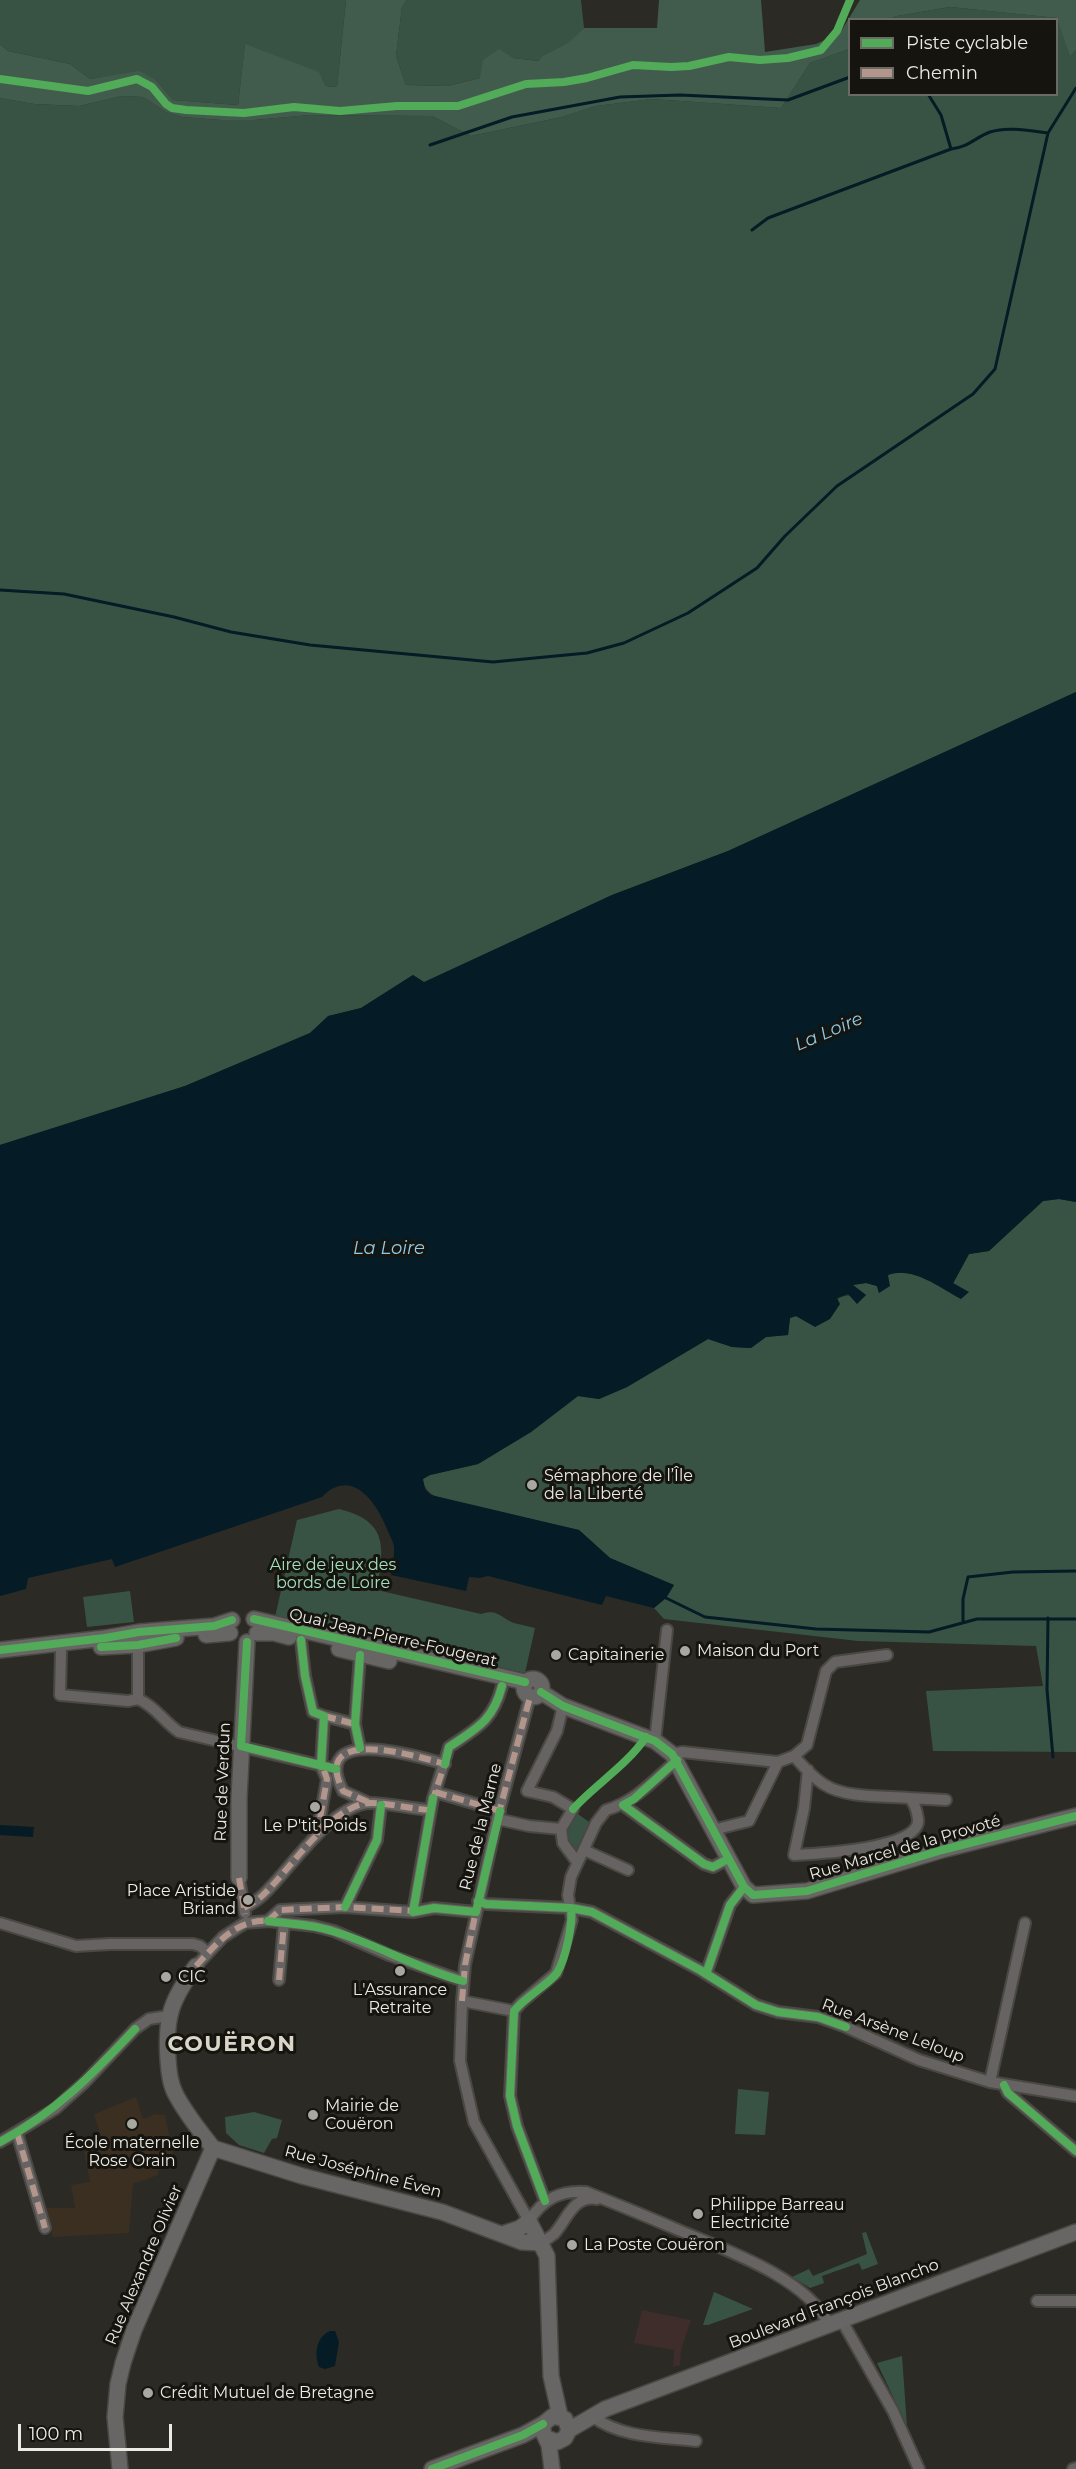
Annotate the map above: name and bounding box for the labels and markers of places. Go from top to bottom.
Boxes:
place label: Sémaphore de l’Île de la Liberté [544,1466,693,1504]
marker: Sémaphore de l’Île de la Liberté [525,1478,539,1492]
place label: Maison du Port [697,1641,819,1661]
marker: Maison du Port [678,1644,692,1658]
place label: Capitainerie [568,1645,664,1665]
marker: Capitainerie [549,1648,563,1662]
marker: Le P'tit Poids [308,1800,322,1814]
place label: Le P'tit Poids [263,1816,367,1836]
place label: Place Aristide Briand [127,1881,236,1919]
marker: Place Aristide Briand [241,1893,255,1907]
marker: L'Assurance Retraite [393,1964,407,1978]
place label: CIC [178,1967,206,1987]
marker: CIC [159,1970,173,1984]
place label: L'Assurance Retraite [353,1980,447,2018]
place label: Mairie de Couëron [325,2096,399,2134]
marker: Mairie de Couëron [306,2108,320,2122]
marker: École maternelle Rose Orain [125,2117,139,2131]
place label: École maternelle Rose Orain [65,2133,199,2171]
place label: Philippe Barreau Electricité [710,2195,844,2233]
marker: Philippe Barreau Electricité [691,2207,705,2221]
place label: La Poste Couëron [584,2235,725,2255]
marker: La Poste Couëron [565,2238,579,2252]
place label: Crédit Mutuel de Bretagne [160,2383,374,2403]
marker: Crédit Mutuel de Bretagne [141,2386,155,2400]

